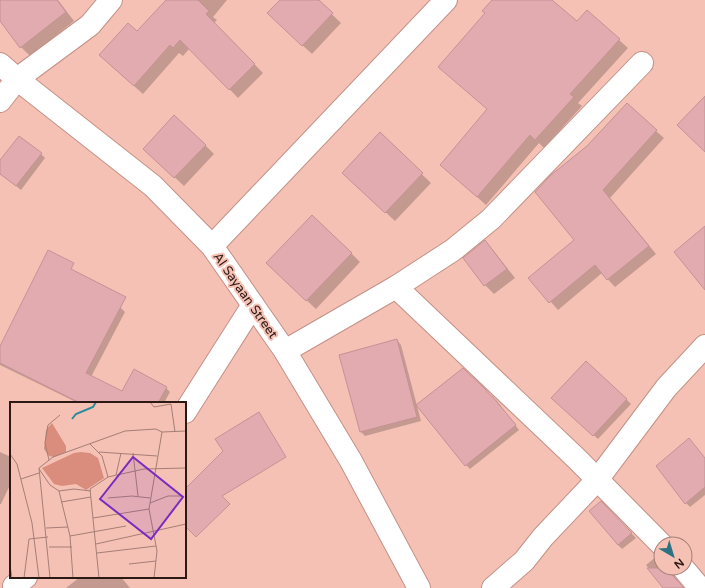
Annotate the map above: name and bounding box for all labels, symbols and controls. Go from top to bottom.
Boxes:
street label: Al Sayaan Street [210,249,281,342]
inset map [10,402,186,578]
north arrow [653,536,693,576]
text: N [671,556,686,571]

